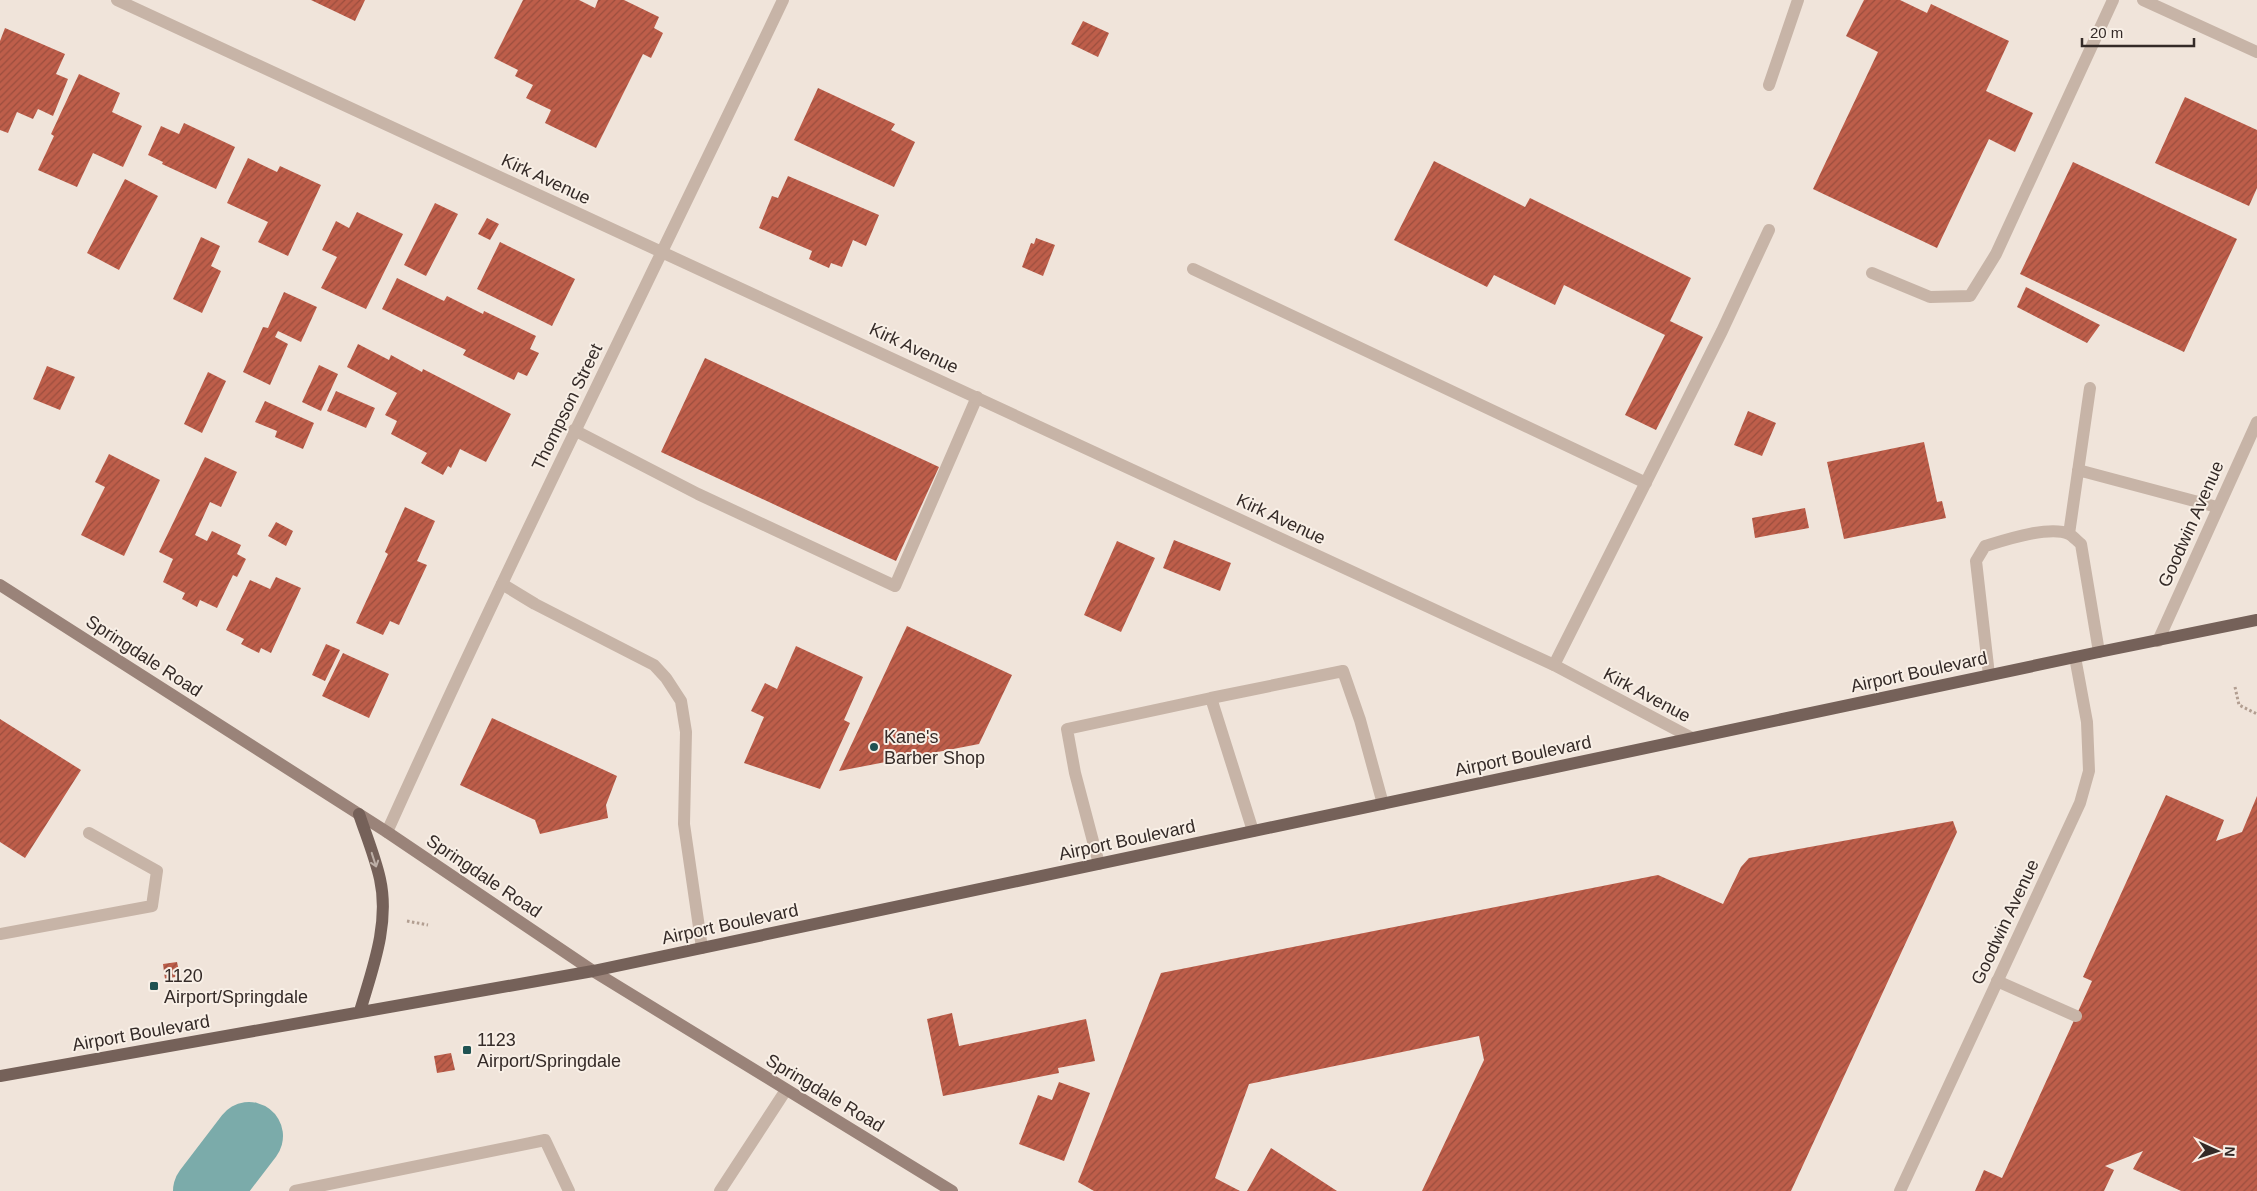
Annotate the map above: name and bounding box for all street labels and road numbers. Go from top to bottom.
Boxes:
street label: Kirk Avenue [498,150,594,208]
street label: Kirk Avenue [866,319,962,377]
street label: Thompson Street [528,341,606,473]
street label: Goodwin Avenue [2154,458,2228,590]
street label: Kirk Avenue [1233,490,1329,548]
street label: Springdale Road [82,611,206,701]
street label: Airport Boulevard [1849,648,1989,696]
street label: Kirk Avenue [1600,664,1694,726]
street label: Airport Boulevard [1453,732,1593,780]
street label: Airport Boulevard [1057,816,1197,864]
street label: Springdale Road [423,830,545,922]
street label: Goodwin Avenue [1967,856,2043,988]
street label: Airport Boulevard [660,900,800,948]
street label: Airport Boulevard [71,1011,211,1055]
street label: Springdale Road [762,1050,888,1136]

